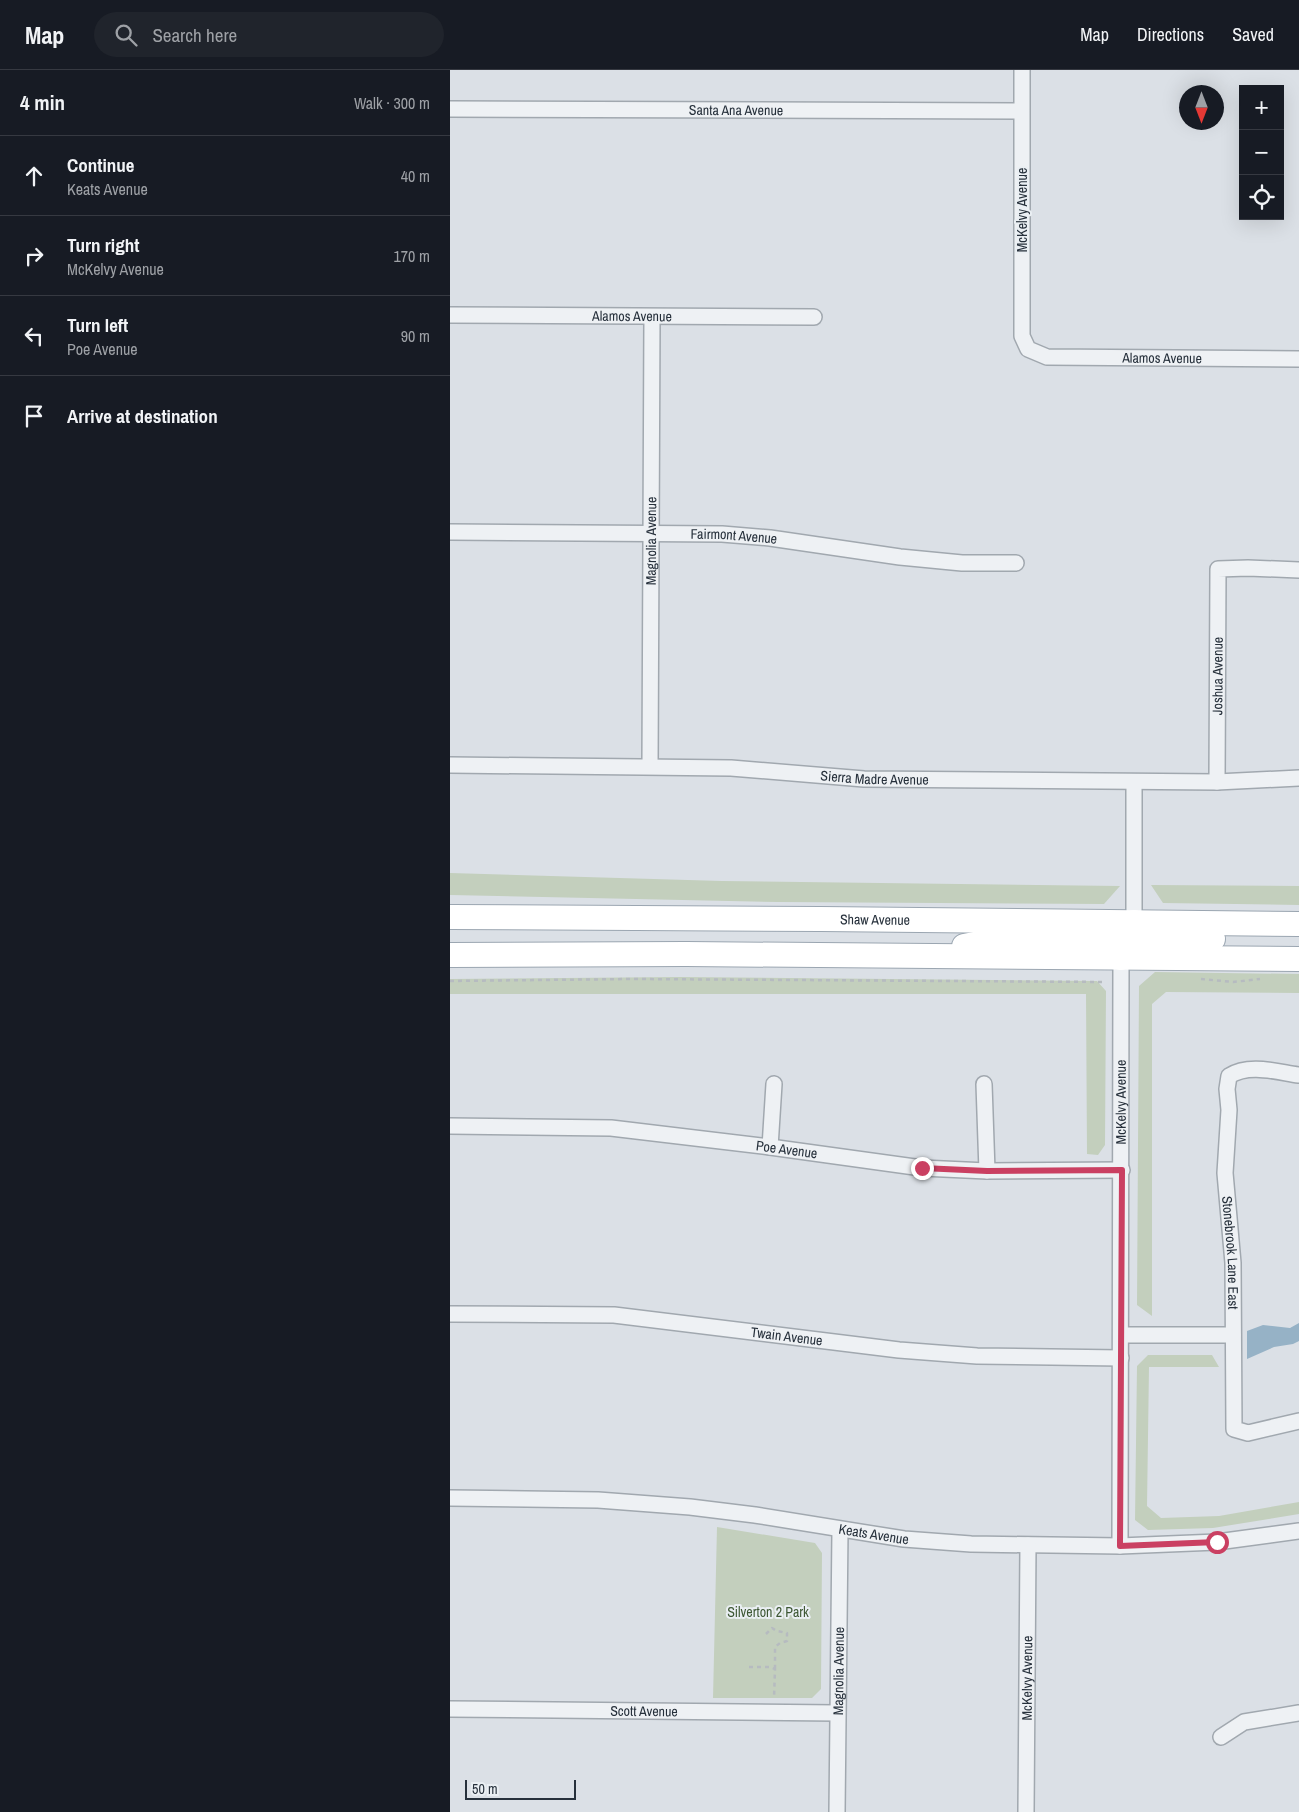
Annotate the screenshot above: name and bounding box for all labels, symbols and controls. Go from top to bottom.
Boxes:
search box [94,12,444,57]
text: Map [25,19,64,51]
icon: search [112,21,140,49]
text: Search here [152,22,237,48]
text: Map [1080,22,1109,47]
text: Directions [1137,22,1204,47]
text: Saved [1232,22,1274,47]
north arrow [1179,85,1224,130]
map controls [1239,85,1284,220]
button: + [1239,85,1284,130]
text: 4 min [20,88,65,117]
text: Walk · 300 m [354,92,430,114]
street label: Santa Ana Avenue [689,101,783,119]
button: − [1239,130,1284,175]
text: Continue [67,152,135,178]
icon: ahead [20,162,48,190]
text: 40 m [401,165,430,187]
street label: McKelvy Avenue [1013,168,1031,252]
button: locate [1239,175,1284,220]
text: Keats Avenue [67,178,148,200]
text: Turn right [67,232,139,258]
icon: right [20,242,48,270]
text: 170 m [394,245,430,267]
text: McKelvy Avenue [67,258,164,280]
street label: Alamos Avenue [591,307,672,325]
text: Turn left [67,312,128,338]
icon: left [20,322,48,350]
text: 90 m [401,325,430,347]
text: Poe Avenue [67,338,138,360]
street label: Alamos Avenue [1121,349,1202,367]
icon: arrive [20,402,48,430]
text: Arrive at destination [67,403,218,429]
street label: Magnolia Avenue [642,497,660,585]
street label: Fairmont Avenue [691,525,778,548]
street label: Joshua Avenue [1208,637,1227,715]
street label: Sierra Madre Avenue [820,766,929,789]
street label: Shaw Avenue [840,910,910,929]
street label: McKelvy Avenue [1112,1060,1130,1144]
street label: Poe Avenue [755,1136,819,1162]
route end [911,1157,934,1180]
street label: Stonebrook Lane East [1218,1195,1242,1310]
street label: Twain Avenue [750,1323,824,1350]
street label: Keats Avenue [837,1520,909,1548]
route start [1206,1531,1229,1554]
park label: Silverton 2 Park [727,1603,809,1621]
street label: Magnolia Avenue [829,1627,848,1715]
street label: McKelvy Avenue [1018,1636,1036,1720]
street label: Scott Avenue [610,1702,678,1720]
scale bar [465,1777,576,1800]
text: 50 m [472,1780,498,1798]

